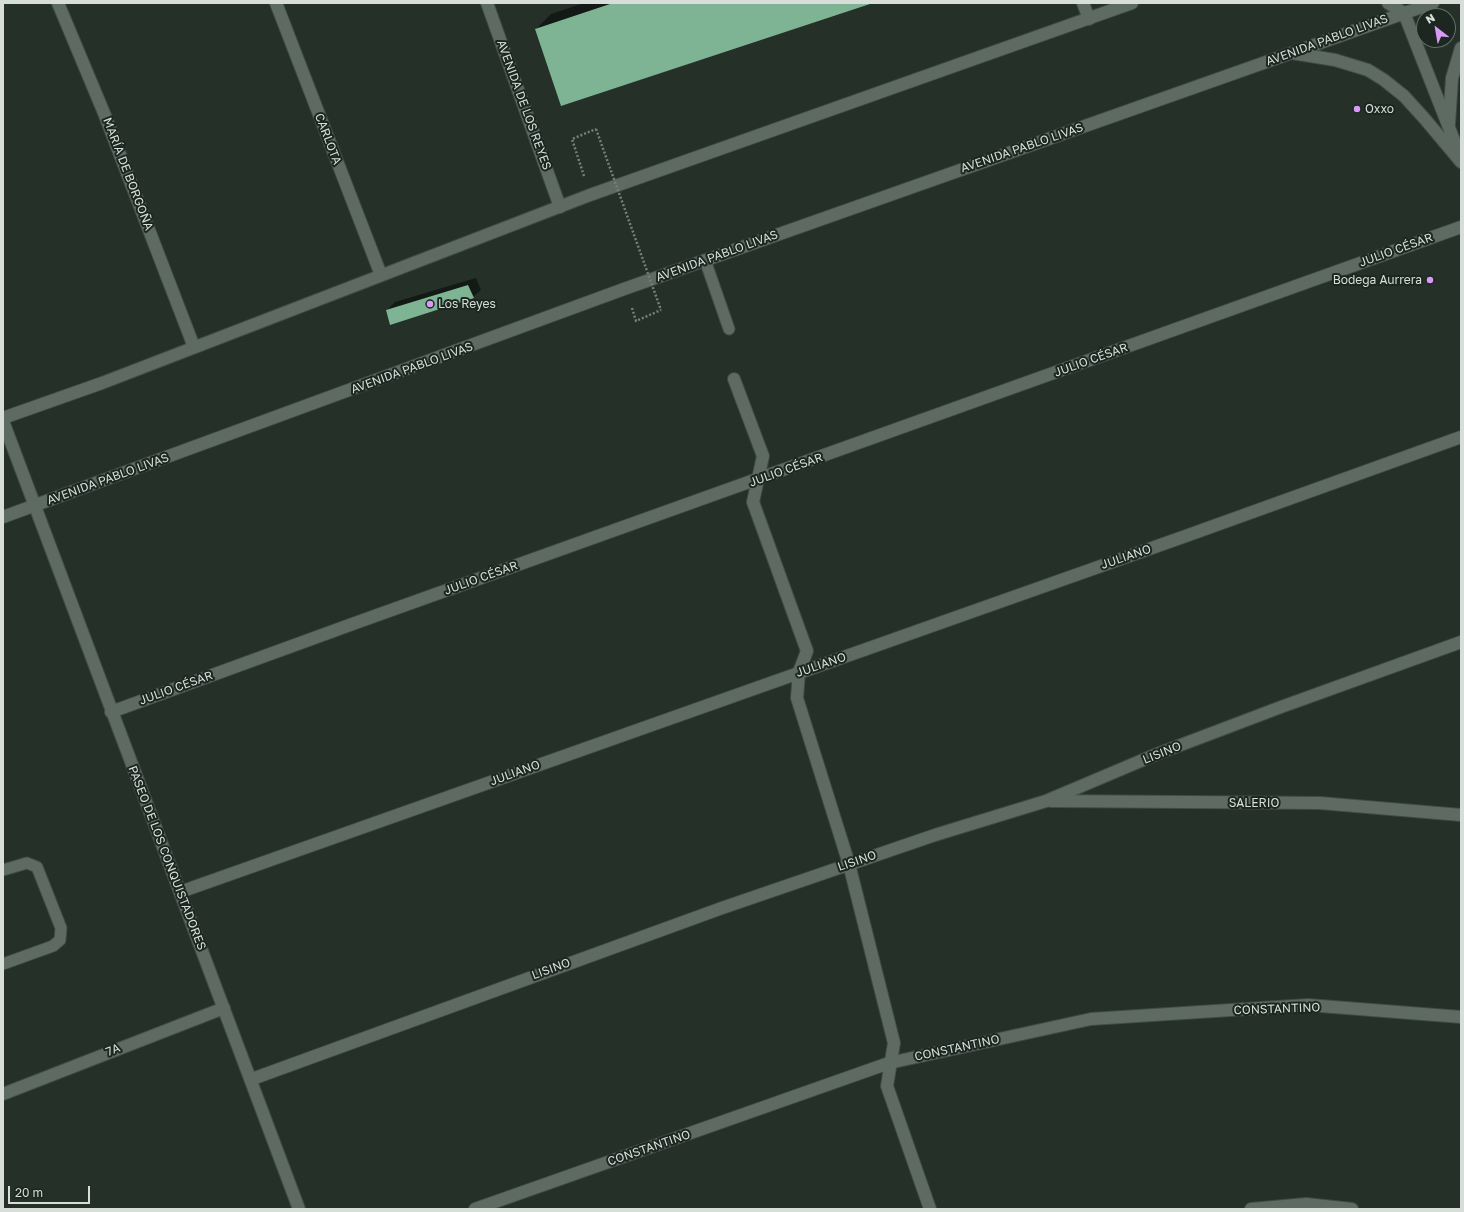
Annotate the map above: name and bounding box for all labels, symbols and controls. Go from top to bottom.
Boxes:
north arrow [1416,8,1456,48]
text: N [1423,10,1437,26]
street label: AVENIDA PABLO LIVAS [1264,11,1390,69]
street label: AVENIDA DE LOS REYES [494,38,554,172]
place label: Oxxo [1365,102,1394,116]
marker: Oxxo [1352,104,1362,114]
street label: CARLOTA [312,111,344,167]
street label: MARÍA DE BORGOÑA [100,116,156,232]
street label: AVENIDA PABLO LIVAS [959,120,1085,176]
street label: AVENIDA PABLO LIVAS [654,227,780,285]
street label: JULIO CÉSAR [1357,230,1435,270]
place label: Bodega Aurrera [1333,273,1422,287]
marker: Bodega Aurrera [1425,275,1435,285]
place label: Los Reyes [438,297,496,311]
marker: Los Reyes [425,299,435,309]
street label: AVENIDA PABLO LIVAS [349,339,475,397]
street label: JULIO CÉSAR [1052,340,1130,380]
street label: AVENIDA PABLO LIVAS [45,450,171,508]
street label: JULIO CÉSAR [747,450,825,490]
street label: JULIANO [1099,542,1153,572]
street label: JULIO CÉSAR [442,558,520,598]
street label: JULIANO [794,650,848,680]
street label: JULIO CÉSAR [137,668,215,708]
street label: LISINO [1141,739,1183,767]
street label: JULIANO [488,757,542,789]
street label: PASEO DE LOS CONQUISTADORES [125,764,209,952]
street label: SALERIO [1229,796,1279,810]
street label: LISINO [836,848,878,874]
street label: LISINO [530,955,572,983]
street label: CONSTANTINO [1233,1000,1321,1018]
street label: CONSTANTINO [913,1032,1001,1064]
street label: 7A [104,1041,122,1059]
street label: CONSTANTINO [606,1127,692,1169]
scale bar [10,1178,92,1204]
text: 20 m [15,1185,43,1200]

